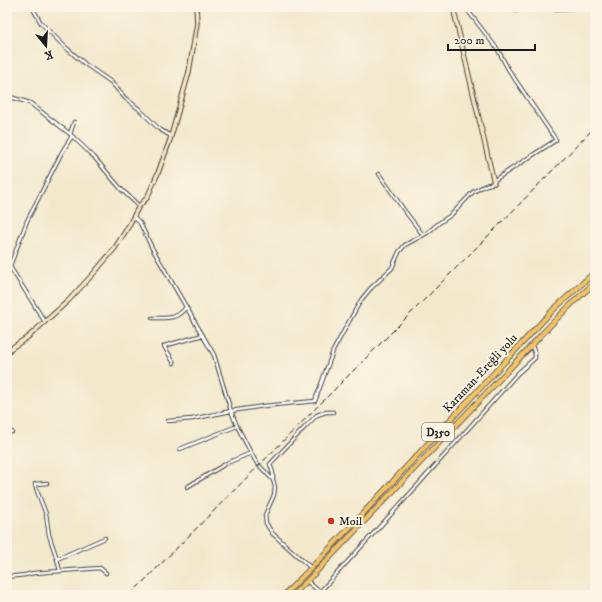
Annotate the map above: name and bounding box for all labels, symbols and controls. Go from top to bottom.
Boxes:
north arrow [26,26,66,66]
scale bar [448,26,535,52]
text: 200 m [454,33,484,48]
text: K [43,47,55,62]
street label: Karaman-Ereğli yolu [440,331,521,416]
road number: D350 [422,423,454,441]
place label: Moil [339,514,363,529]
marker: Moil [326,516,336,526]

